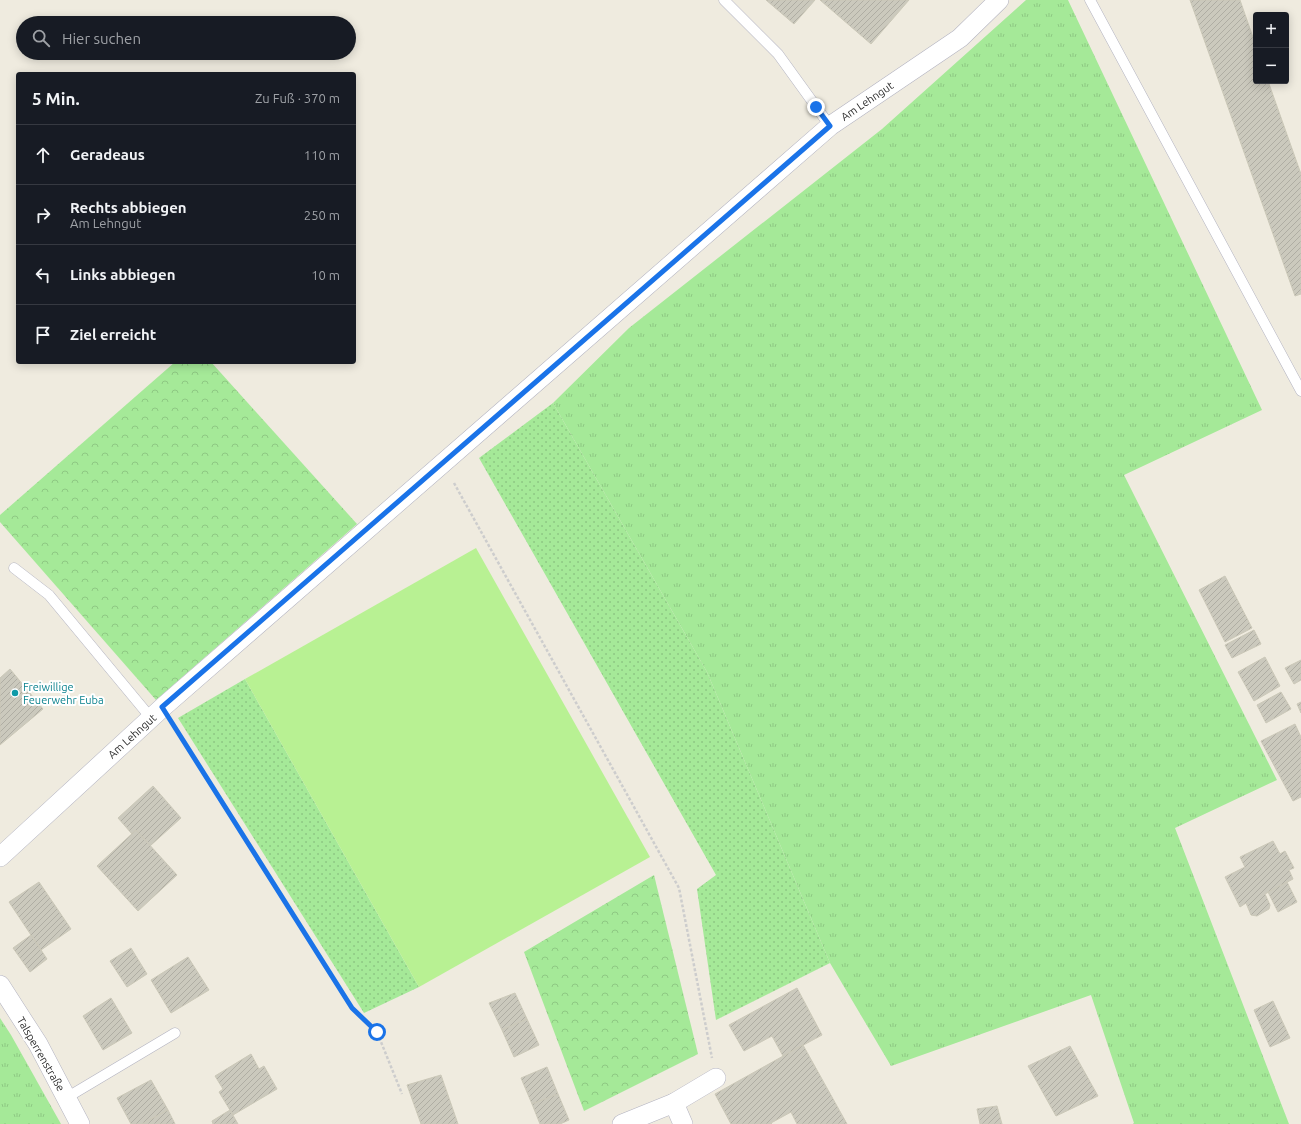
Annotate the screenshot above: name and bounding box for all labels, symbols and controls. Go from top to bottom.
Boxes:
map controls [1253,12,1289,84]
button: + [1253,12,1289,48]
search box [16,16,356,60]
icon: search [30,27,52,49]
text: Hier suchen [62,30,141,47]
button: − [1253,48,1289,84]
street label: Am Lehngut [839,79,896,123]
text: 5 Min. [32,89,80,108]
text: Zu Fuß · 370 m [255,91,340,105]
route end [807,98,825,116]
icon: ahead [32,144,54,166]
text: Geradeaus [70,146,145,163]
text: 110 m [304,148,340,162]
text: Rechts abbiegen [70,199,187,216]
icon: right [32,204,54,226]
text: 250 m [304,208,340,222]
text: Am Lehngut [70,216,141,230]
icon: left [32,264,54,286]
text: Links abbiegen [70,266,175,283]
text: 10 m [311,268,340,282]
icon: arrive [32,324,54,346]
text: Ziel erreicht [70,326,156,343]
place label: Freiwillige Feuerwehr Euba [23,681,104,706]
marker: Freiwillige Feuerwehr Euba [10,688,20,698]
street label: Am Lehngut [106,711,159,761]
street label: Talsperrenstraße [15,1015,67,1093]
route start [368,1023,386,1041]

